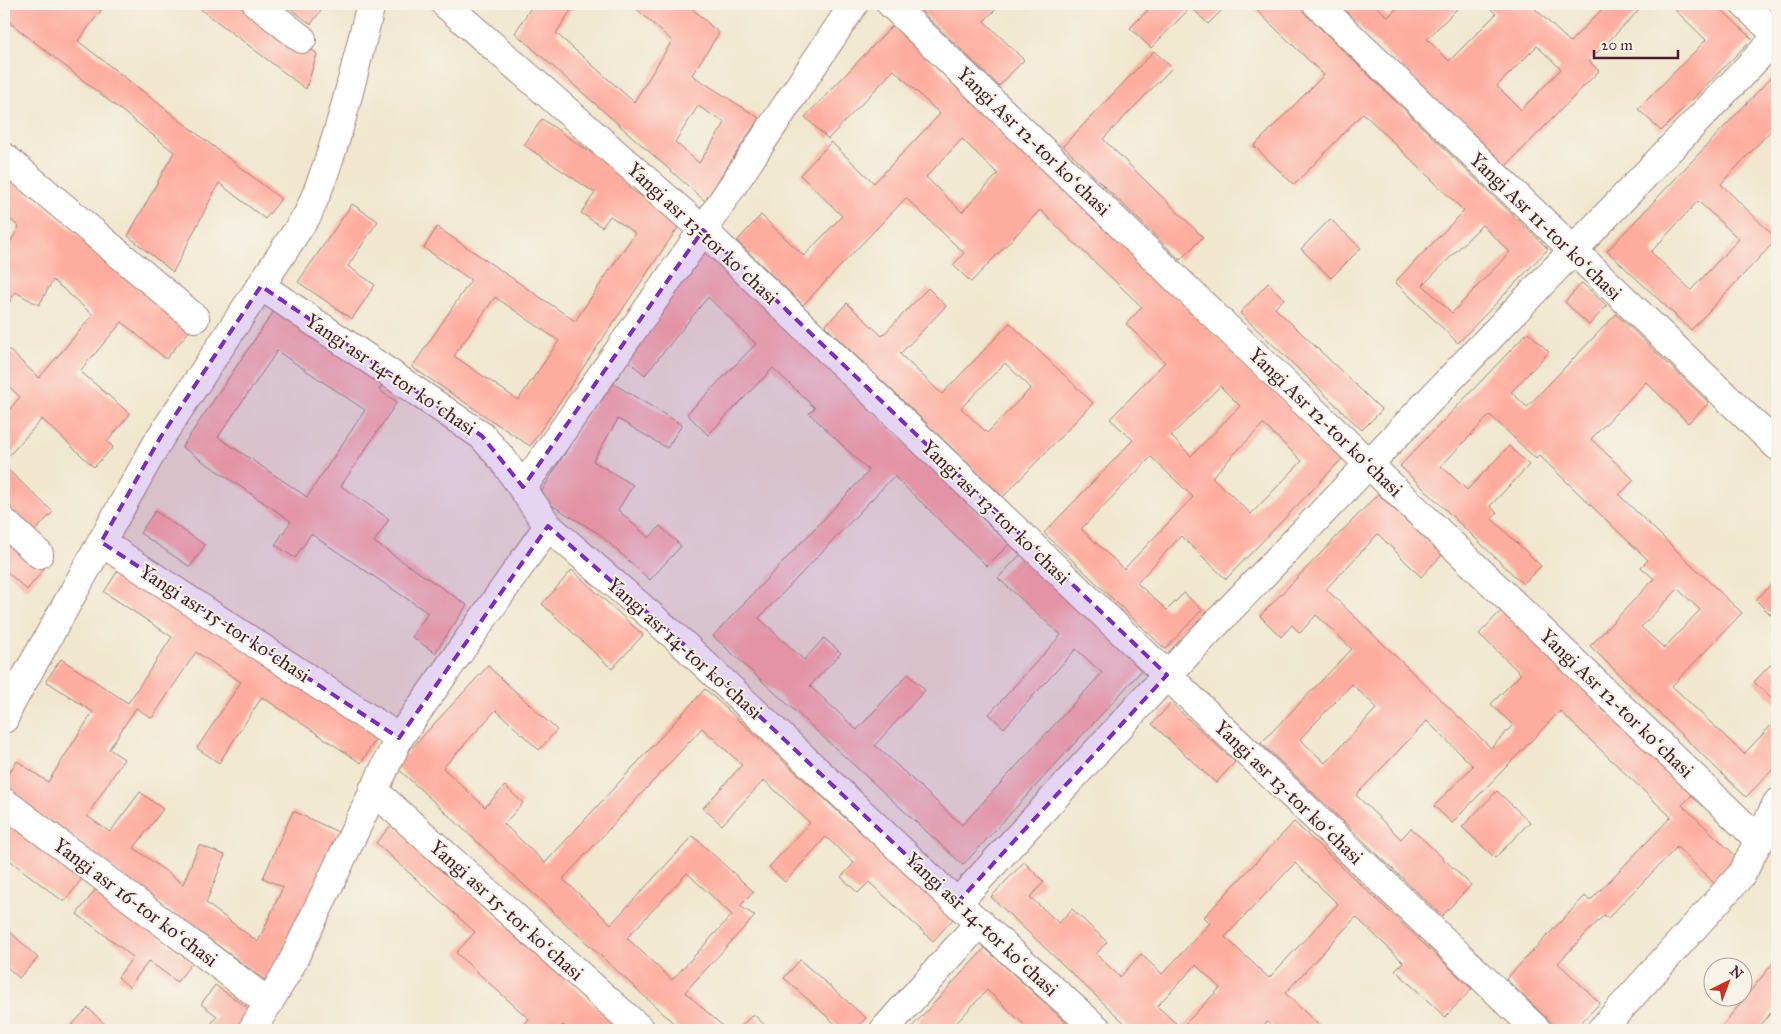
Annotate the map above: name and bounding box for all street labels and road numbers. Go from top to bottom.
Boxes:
street label: Yangi Asr 12-tor koʻchasi [952,61,1116,222]
street label: Yangi Asr 11-tor koʻchasi [1464,147,1627,306]
street label: Yangi asr 13-tor koʻchasi [622,157,784,310]
street label: Yangi asr 14-tor koʻchasi [301,308,481,441]
street label: Yangi Asr 12-tor koʻchasi [1244,342,1408,503]
street label: Yangi asr 13-tor koʻchasi [916,435,1076,590]
street label: Yangi asr 15-tor koʻchasi [135,559,315,688]
street label: Yangi asr 14-tor koʻchasi [602,572,768,725]
street label: Yangi Asr 12-tor koʻchasi [1535,623,1699,784]
street label: Yangi asr 13-tor koʻchasi [1209,715,1369,870]
street label: Yangi asr 16-tor koʻchasi [49,832,223,973]
street label: Yangi asr 15-tor koʻchasi [425,835,589,986]
street label: Yangi asr 14-tor koʻchasi [900,847,1064,1002]

